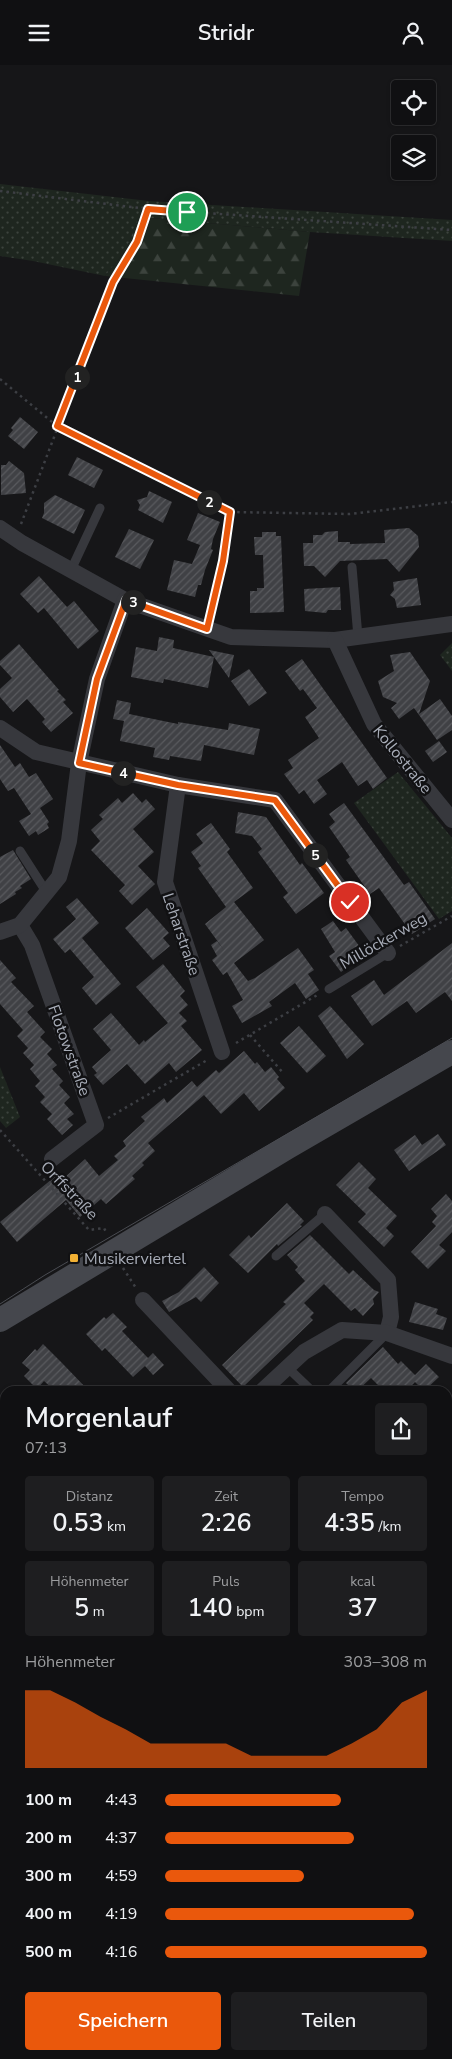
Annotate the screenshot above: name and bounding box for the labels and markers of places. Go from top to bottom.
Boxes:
pin [166,191,208,233]
pin: 1 [64,365,90,389]
pin: 2 [196,489,222,515]
pin: 3 [120,589,146,615]
pin: 4 [110,761,136,785]
pin: 5 [302,843,328,867]
pin [329,881,371,923]
place label: Musikerviertel [84,1248,186,1270]
marker: Musikerviertel [68,1252,80,1264]

